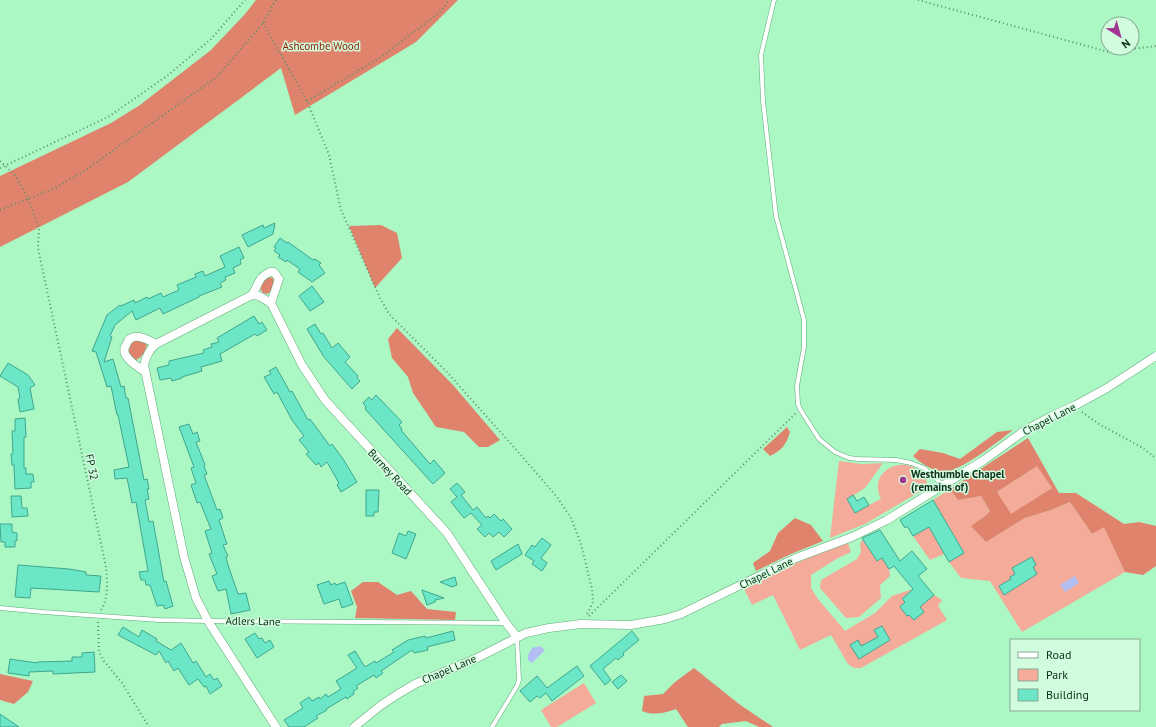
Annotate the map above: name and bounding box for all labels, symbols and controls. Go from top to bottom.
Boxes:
north arrow [1100,16,1140,56]
text: N [1119,36,1133,52]
park label: Ashcombe Wood [282,39,360,53]
street label: Chapel Lane [1020,399,1078,438]
street label: Burney Road [365,446,415,498]
street label: FP 32 [82,453,102,481]
place label: Westhumble Chapel (remains of) [911,467,1005,494]
marker: Westhumble Chapel (remains of) [898,475,908,485]
street label: Chapel Lane [737,554,795,592]
street label: Adlers Lane [225,614,281,628]
legend [1010,639,1140,711]
text: Road [1046,647,1071,662]
street label: Chapel Lane [420,651,479,687]
text: Park [1046,667,1068,682]
text: Building [1046,687,1089,702]

